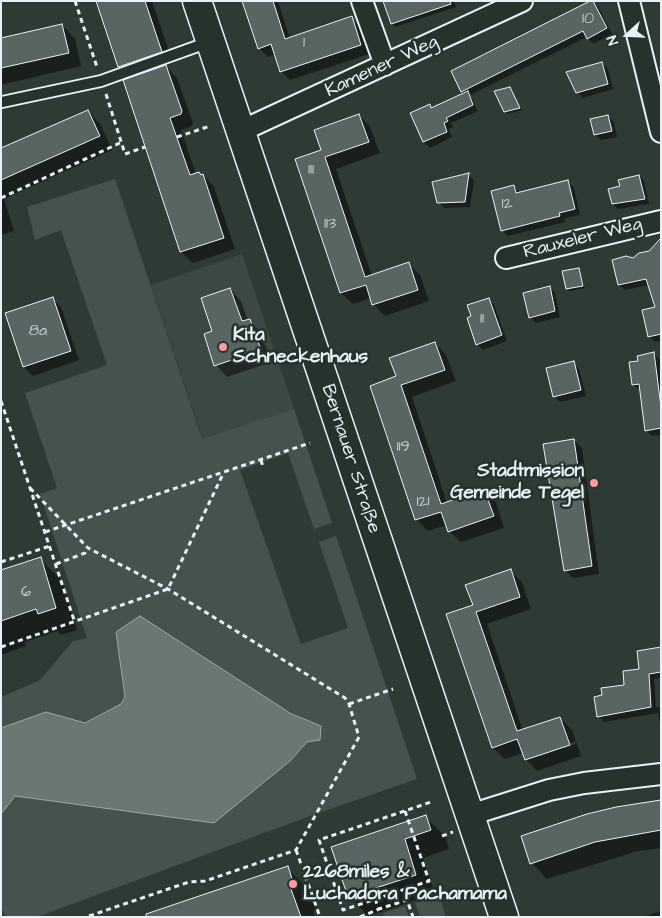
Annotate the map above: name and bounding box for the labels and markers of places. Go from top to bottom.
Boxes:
place label: Kita Schneckenhaus [233,325,368,369]
marker: Kita Schneckenhaus [217,341,229,353]
place label: Stadtmission Gemeinde Tegel [450,461,584,505]
marker: Stadtmission Gemeinde Tegel [588,477,600,489]
place label: 2268miles & Luchadora Pachamama [303,862,507,906]
marker: 2268miles & Luchadora Pachamama [287,878,299,890]

